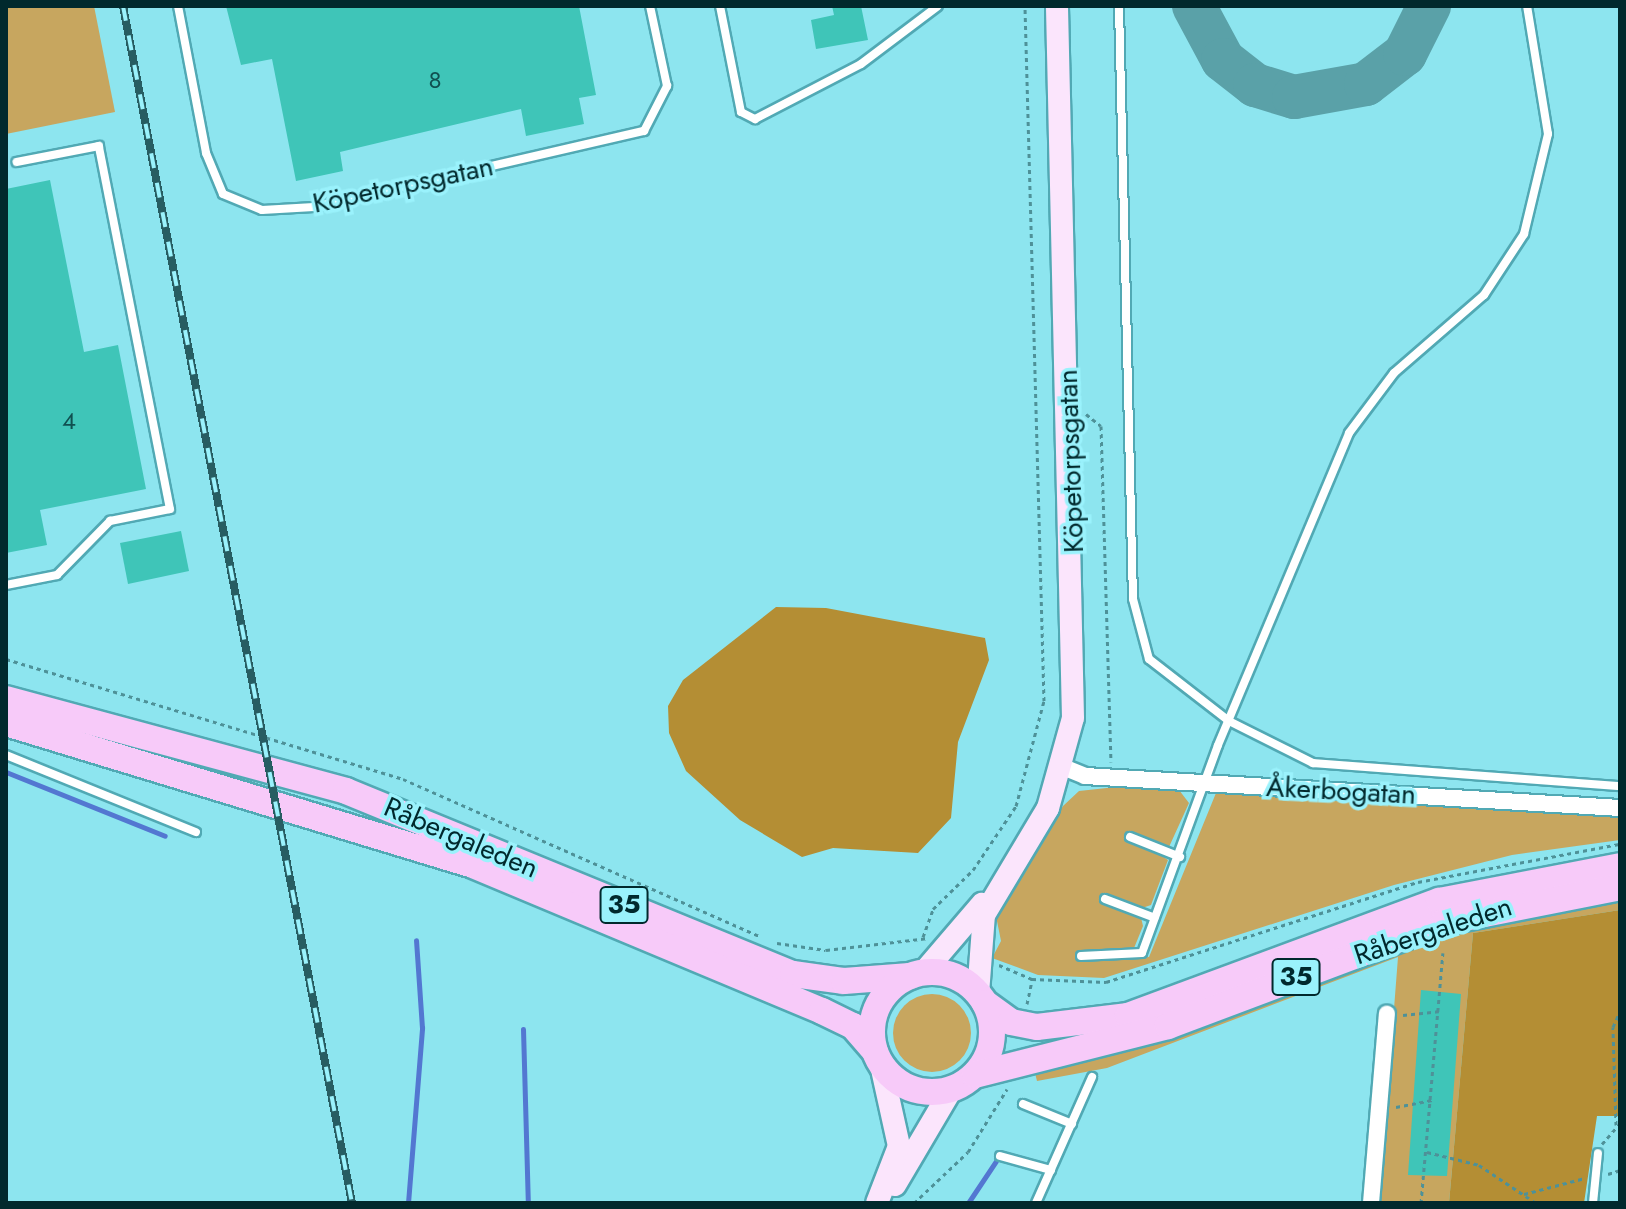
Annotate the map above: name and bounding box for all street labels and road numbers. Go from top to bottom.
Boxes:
street label: Köpetorpsgatan [310,149,496,221]
street label: Köpetorpsgatan [1051,369,1091,553]
street label: Åkerbogatan [1265,770,1417,812]
street label: Råbergaleden [379,790,543,886]
road number: 35 [598,883,650,927]
street label: Råbergaleden [1350,890,1516,972]
road number: 35 [1270,955,1322,999]

